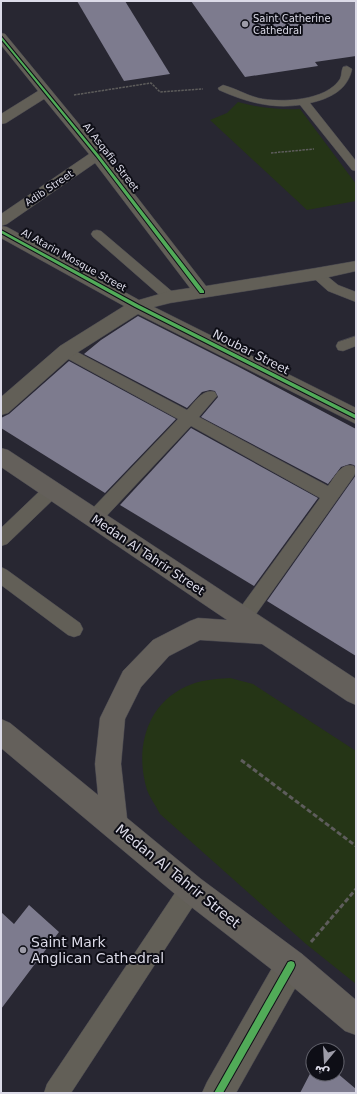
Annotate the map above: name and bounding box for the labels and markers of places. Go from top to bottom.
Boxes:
place label: Saint Catherine Cathedral [253,13,331,36]
marker: Saint Catherine Cathedral [240,19,250,29]
place label: Saint Mark Anglican Cathedral [31,934,164,966]
marker: Saint Mark Anglican Cathedral [18,945,28,955]

